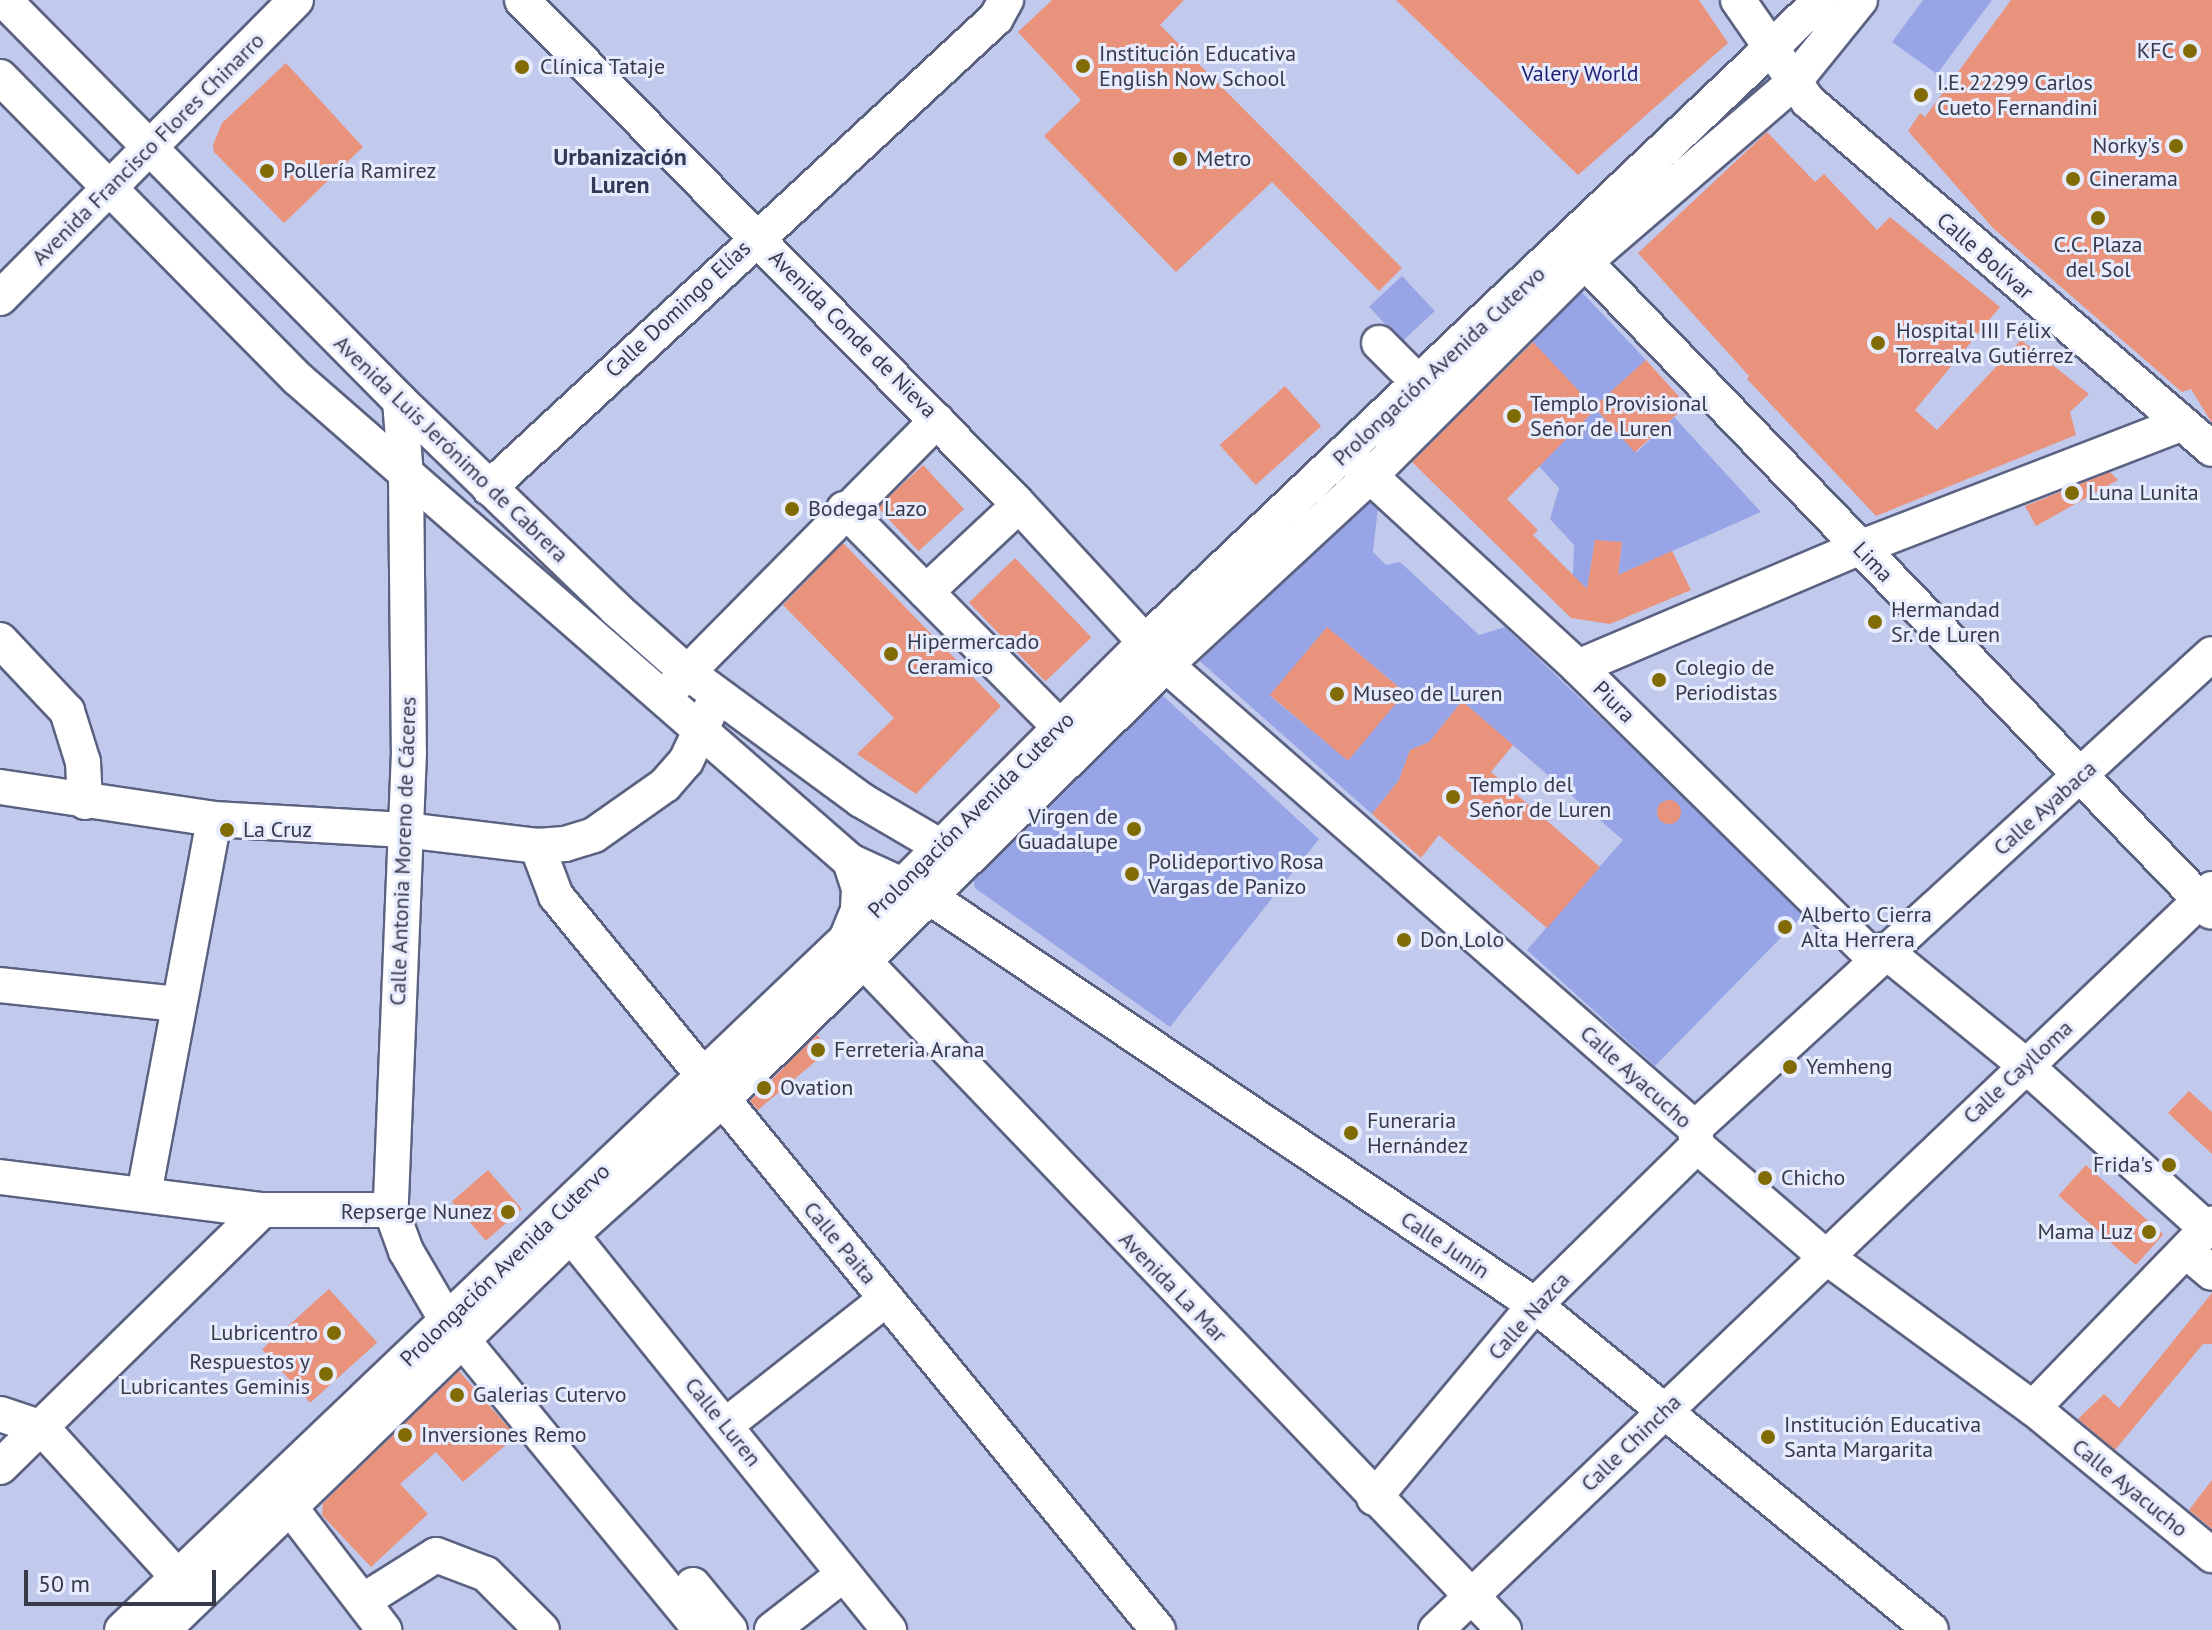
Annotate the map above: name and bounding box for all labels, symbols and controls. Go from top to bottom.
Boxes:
street label: Avenida Francisco Flores Chinarro [26,27,270,271]
place label: KFC [2137,38,2174,64]
place label: Institución Educativa English Now School [1099,40,1296,92]
marker: KFC [2181,42,2199,60]
place label: Clínica Tataje [540,54,666,80]
marker: Clínica Tataje [511,56,533,78]
marker: Institución Educativa English Now School [1074,57,1092,75]
park label: Valery World [1521,61,1639,87]
place label: I.E. 22299 Carlos Cueto Fernandini [1937,69,2098,120]
marker: I.E. 22299 Carlos Cueto Fernandini [1912,86,1930,104]
place label: Norky's [2093,133,2160,159]
marker: Norky's [2167,137,2185,155]
district label: Urbanización Luren [553,143,687,199]
place label: Metro [1196,146,1251,172]
marker: Metro [1171,150,1189,168]
place label: Pollería Ramirez [283,158,436,184]
marker: Pollería Ramirez [258,162,276,180]
place label: Cinerama [2089,166,2178,192]
marker: Cinerama [2064,170,2082,188]
street label: Calle Bolívar [1931,207,2039,305]
marker: C.C. Plaza del Sol [2089,209,2107,227]
place label: C.C. Plaza del Sol [2053,231,2143,282]
street label: Calle Domingo Elías [600,235,756,383]
street label: Avenida Conde de Nieva [764,245,942,423]
street label: Prolongación Avenida Cutervo [1327,260,1551,472]
place label: Hospital III Félix Torrealva Gutiérrez [1896,317,2074,368]
street label: Avenida Luis Jerónimo de Cabrera [328,330,574,568]
marker: Hospital III Félix Torrealva Gutiérrez [1867,332,1889,354]
place label: Templo Provisional Señor de Luren [1530,390,1708,442]
marker: Templo Provisional Señor de Luren [1505,407,1523,425]
place label: Luna Lunita [2088,480,2199,506]
marker: Luna Lunita [2063,484,2081,502]
place label: Bodega Lazo [808,496,927,522]
marker: Bodega Lazo [783,500,801,518]
street label: Lima [1848,536,1898,588]
place label: Hermandad Sr. de Luren [1891,596,2002,648]
marker: Hermandad Sr. de Luren [1866,613,1884,631]
place label: Hipermercado Ceramico [907,628,1039,680]
marker: Hipermercado Ceramico [882,645,900,663]
place label: Colegio de Periodistas [1675,654,1777,706]
marker: Colegio de Periodistas [1650,671,1668,689]
street label: Piura [1588,676,1640,728]
place label: Museo de Luren [1353,681,1502,707]
marker: Museo de Luren [1328,685,1346,703]
street label: Calle Antonia Moreno de Cáceres [384,696,422,1006]
street label: Prolongación Avenida Cutervo [862,706,1080,924]
street label: Calle Ayabaca [1988,755,2102,861]
place label: Templo del Señor de Luren [1469,771,1611,822]
marker: Templo del Señor de Luren [1444,788,1462,806]
place label: Virgen de Guadalupe [1018,803,1118,854]
place label: La Cruz [243,817,312,843]
marker: Virgen de Guadalupe [1125,820,1143,838]
marker: La Cruz [218,821,236,839]
place label: Polideportivo Rosa Vargas de Panizo [1148,848,1324,900]
marker: Polideportivo Rosa Vargas de Panizo [1123,865,1141,883]
place label: Alberto Cierra Alta Herrera [1801,901,1932,952]
marker: Alberto Cierra Alta Herrera [1776,918,1794,936]
place label: Don Lolo [1420,927,1504,953]
marker: Don Lolo [1395,931,1413,949]
street label: Calle Caylloma [1958,1015,2078,1129]
street label: Calle Ayacucho [1574,1020,1698,1134]
place label: Ferreteria Arana [834,1037,985,1063]
marker: Ferreteria Arana [809,1041,827,1059]
place label: Yemheng [1806,1054,1893,1080]
marker: Yemheng [1781,1058,1799,1076]
place label: Ovation [780,1075,853,1101]
marker: Ovation [755,1079,773,1097]
place label: Funeraria Hernández [1367,1107,1468,1158]
marker: Funeraria Hernández [1342,1124,1360,1142]
place label: Frida's [2093,1152,2153,1178]
marker: Frida's [2160,1156,2178,1174]
street label: Prolongación Avenida Cutervo [395,1158,615,1372]
place label: Chicho [1781,1165,1845,1191]
marker: Chicho [1756,1169,1774,1187]
street label: Calle Paita [798,1196,882,1290]
place label: Repserge Nunez [341,1199,492,1225]
marker: Repserge Nunez [499,1203,517,1221]
street label: Calle Junín [1396,1206,1494,1284]
place label: Mama Luz [2037,1219,2133,1245]
marker: Mama Luz [2140,1223,2158,1241]
street label: Avenida La Mar [1114,1226,1232,1348]
street label: Calle Nazca [1483,1267,1575,1365]
place label: Lubricentro [211,1320,318,1346]
marker: Lubricentro [325,1324,343,1342]
place label: Respuestos y Lubricantes Geminis [120,1348,310,1400]
marker: Respuestos y Lubricantes Geminis [317,1365,335,1383]
street label: Calle Luren [679,1372,767,1472]
place label: Galerias Cutervo [473,1382,626,1408]
marker: Galerias Cutervo [448,1386,466,1404]
street label: Calle Chincha [1576,1389,1686,1497]
place label: Institución Educativa Santa Margarita [1784,1411,1981,1462]
place label: Inversiones Remo [421,1422,587,1448]
marker: Inversiones Remo [396,1426,414,1444]
marker: Institución Educativa Santa Margarita [1759,1428,1777,1446]
street label: Calle Ayacucho [2067,1433,2193,1543]
scale bar [28,1554,220,1604]
text: 50 m [38,1568,90,1599]

